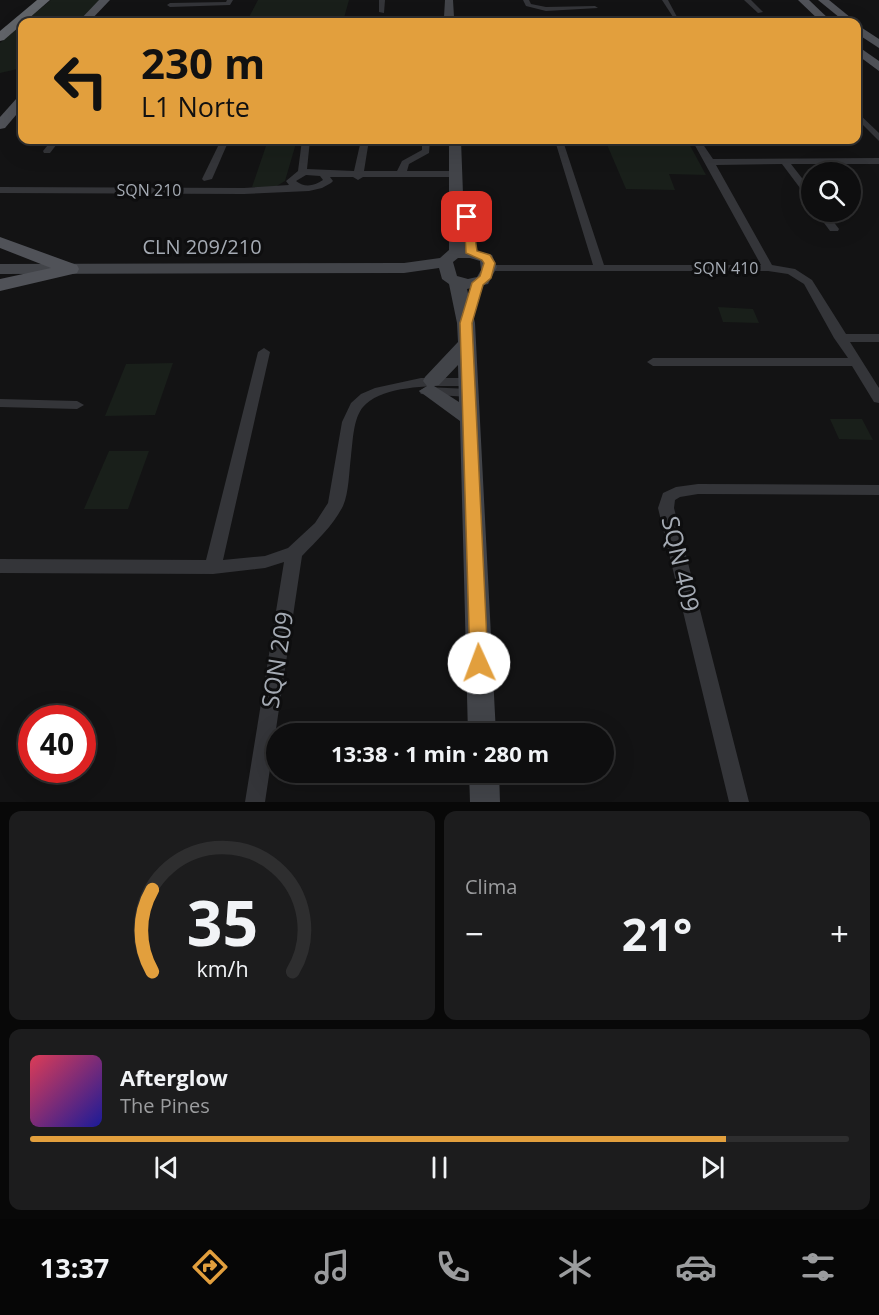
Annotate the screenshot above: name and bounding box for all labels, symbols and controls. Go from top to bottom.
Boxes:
text: 230 m [141,34,265,91]
icon: left [42,42,120,120]
text: L1 Norte [141,88,250,125]
map controls [801,162,861,222]
button: search [801,162,861,222]
street label: SQN 210 [117,179,181,201]
pin [441,191,492,242]
icon: arrive [450,200,483,233]
street label: CLN 209/210 [142,233,262,260]
street label: SQN 410 [694,257,758,279]
street label: SQN 409 [654,513,708,615]
street label: SQN 209 [253,609,300,710]
position arrow [447,631,511,695]
speed limit sign: 40 [18,705,96,783]
text: 13:38 · 1 min · 280 m [331,738,549,768]
text: Clima [465,873,517,900]
text: 35 [186,879,258,964]
text: 21° [622,903,692,964]
text: − [465,911,484,956]
text: + [830,911,849,956]
text: km/h [196,955,248,984]
text: Afterglow [120,1062,228,1092]
text: The Pines [120,1092,210,1119]
icon: previous [150,1151,183,1184]
icon: pause [423,1151,456,1184]
icon: next [696,1151,729,1184]
icon: directions [189,1246,231,1288]
icon: music [311,1246,353,1288]
icon: phone [432,1246,474,1288]
icon: climate [554,1246,596,1288]
icon: car [675,1246,717,1288]
icon: filters [797,1246,839,1288]
text: 13:37 [40,1249,109,1286]

